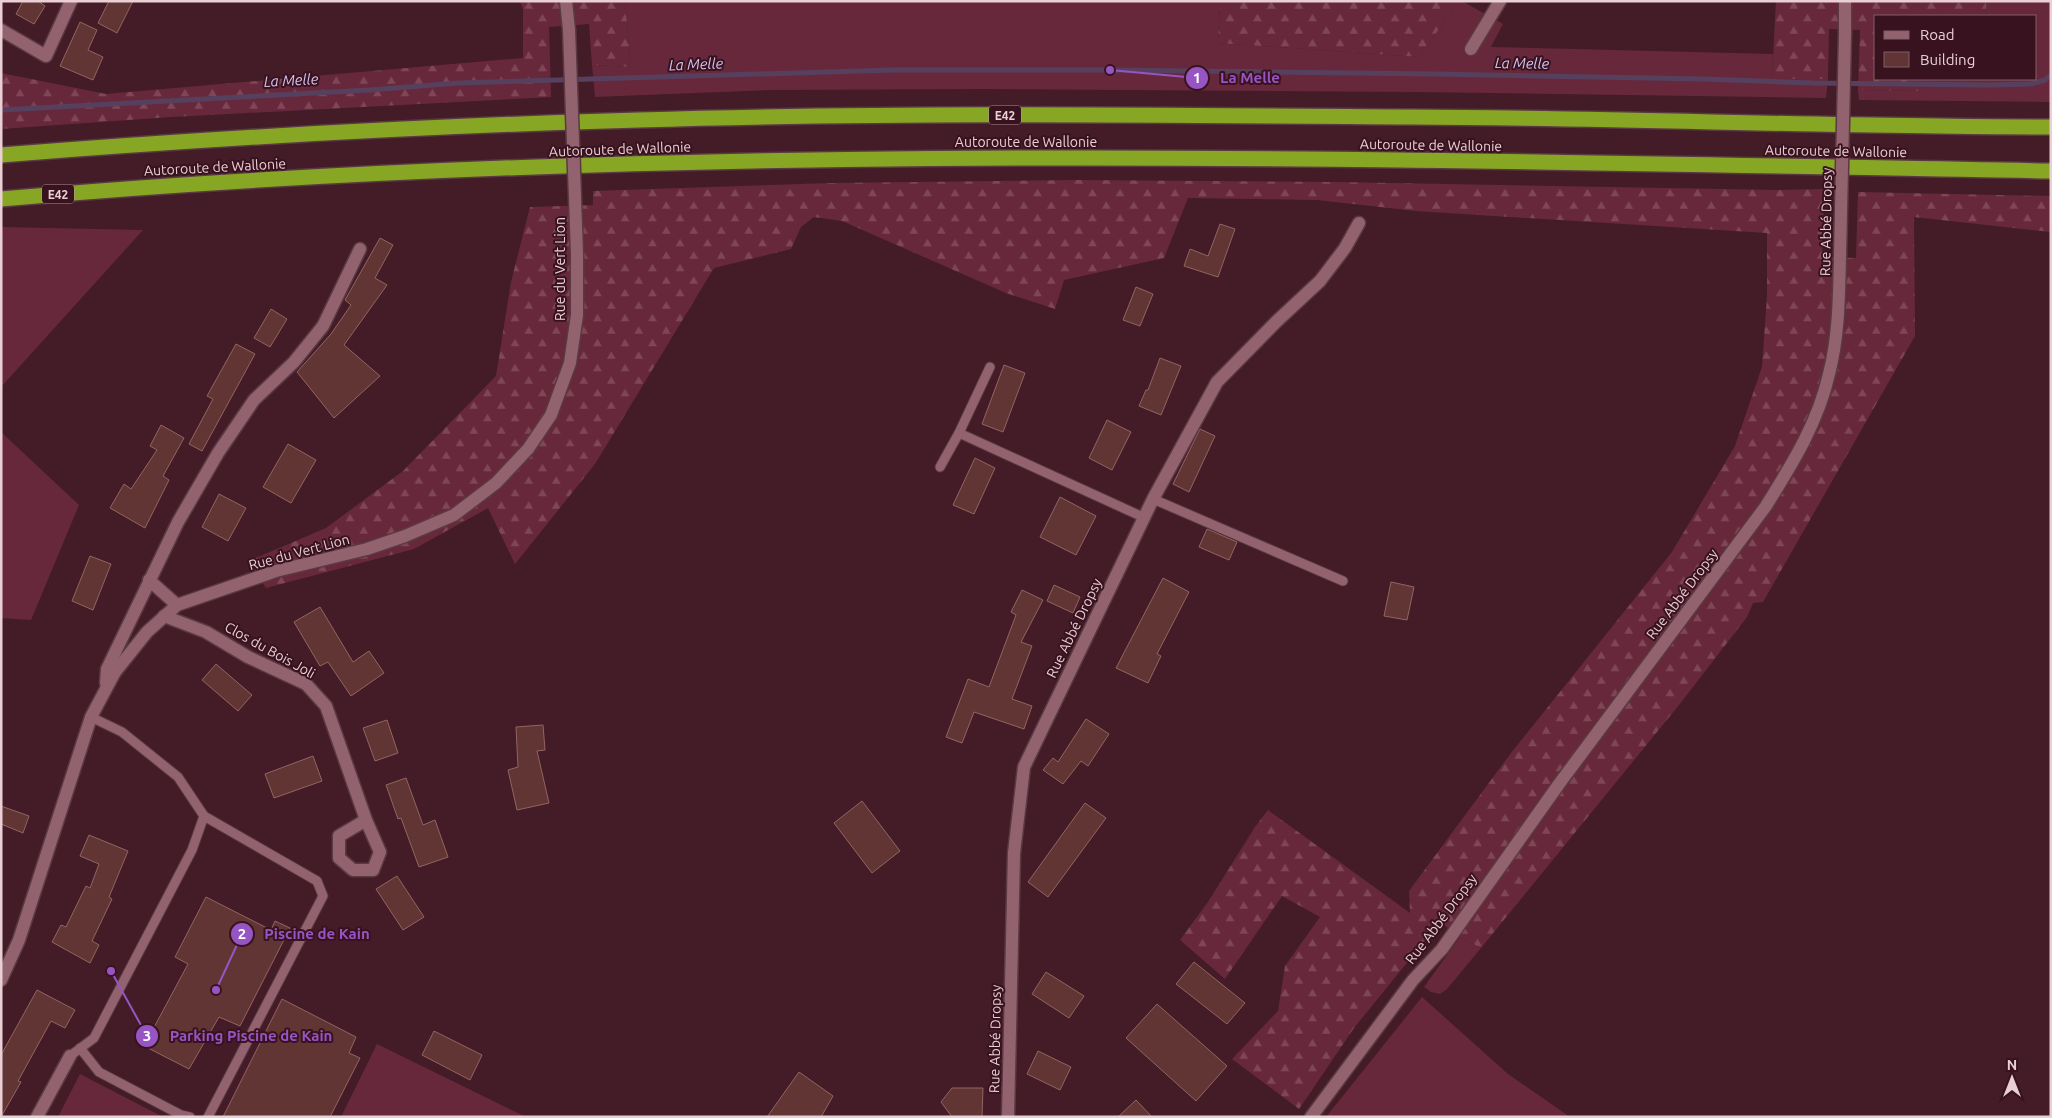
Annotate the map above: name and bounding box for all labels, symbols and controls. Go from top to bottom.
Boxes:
legend [1874,15,2037,80]
text: Road [1920,26,1955,43]
text: Building [1920,51,1975,68]
water label: La Melle [1495,54,1550,72]
water label: La Melle [668,55,724,73]
callout: La Melle [1185,63,1290,93]
text: 1 [1193,69,1201,86]
text: La Melle [1220,69,1280,86]
water label: La Melle [263,70,319,90]
road number: E42 [989,106,1021,124]
street label: Autoroute de Wallonie [955,134,1097,150]
street label: Autoroute de Wallonie [1360,136,1502,154]
street label: Autoroute de Wallonie [549,139,691,159]
street label: Autoroute de Wallonie [1765,142,1907,160]
street label: Autoroute de Wallonie [144,155,286,179]
street label: Rue Abbé Dropsy [1817,167,1835,276]
road number: E42 [42,184,74,203]
street label: Rue du Vert Lion [552,217,568,321]
street label: Rue du Vert Lion [247,531,351,573]
street label: Rue Abbé Dropsy [1643,546,1721,642]
street label: Rue Abbé Dropsy [1043,576,1105,680]
street label: Clos du Bois Joli [222,619,318,681]
street label: Rue Abbé Dropsy [1402,871,1480,967]
callout: Piscine de Kain [230,919,380,949]
text: 2 [238,925,246,942]
text: Piscine de Kain [264,925,370,942]
street label: Rue Abbé Dropsy [986,984,1004,1093]
callout: Parking Piscine de Kain [135,1021,343,1051]
text: 3 [143,1027,151,1044]
text: Parking Piscine de Kain [170,1027,332,1044]
north arrow [1987,1053,2037,1103]
text: N [2007,1057,2017,1073]

